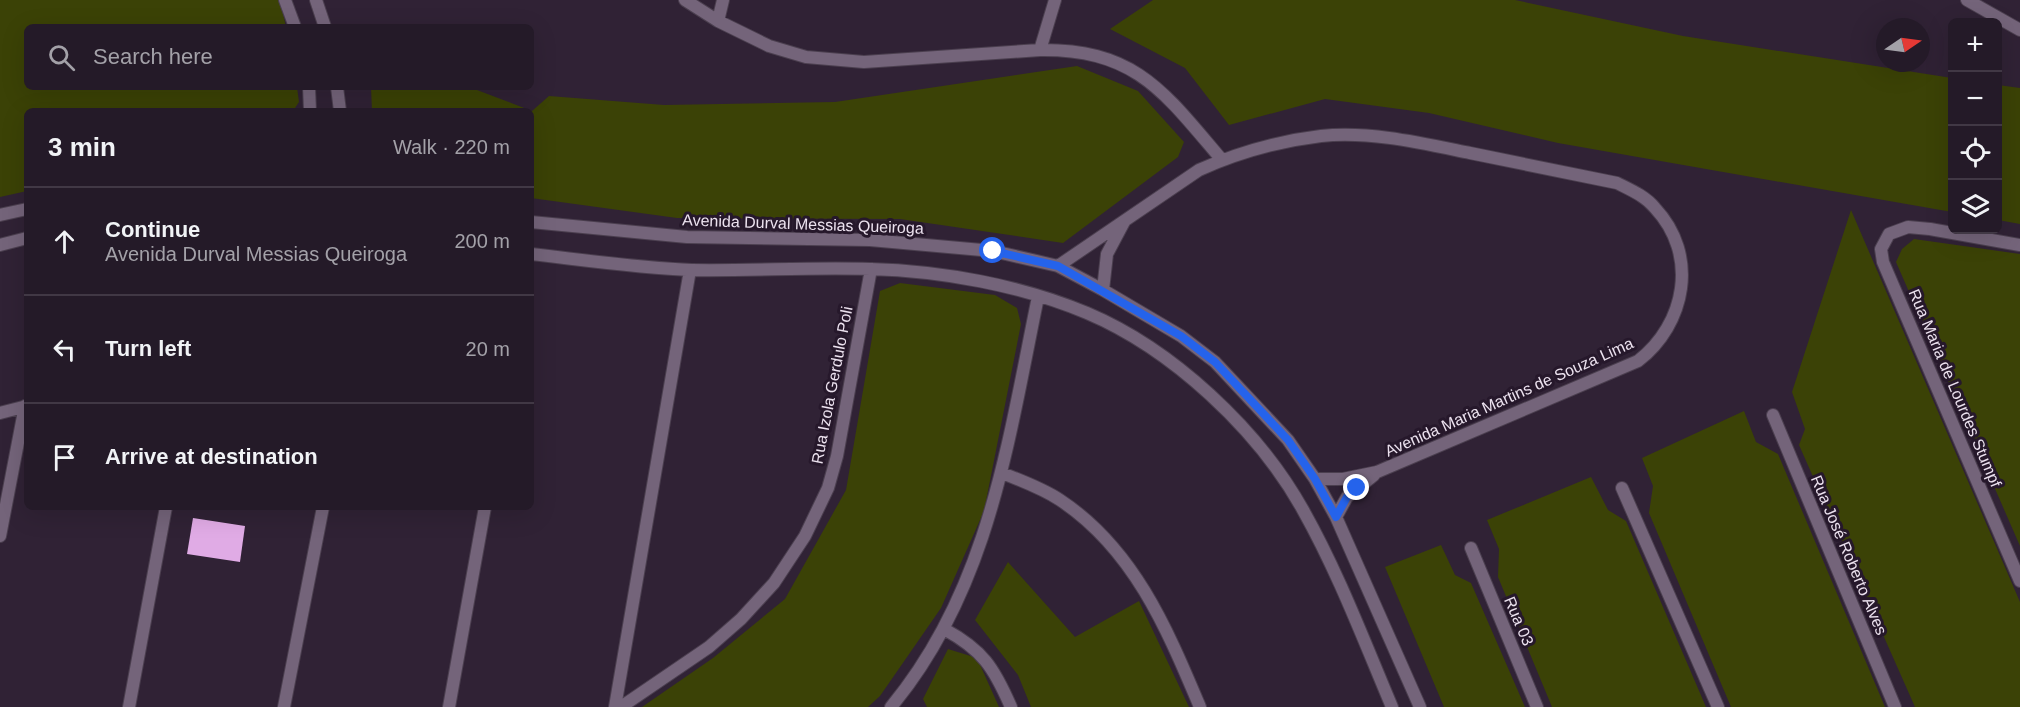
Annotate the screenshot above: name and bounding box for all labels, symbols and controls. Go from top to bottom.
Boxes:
north arrow [1876,18,1930,72]
map controls [1948,18,2002,234]
button: + [1948,18,2002,72]
search box [24,24,534,90]
icon: search [45,41,78,74]
text: Search here [93,44,213,69]
button: − [1948,72,2002,126]
button: locate [1948,126,2002,180]
text: 3 min [48,132,116,162]
text: Walk · 220 m [393,136,510,158]
button: layers [1948,180,2002,234]
street label: Avenida Durval Messias Queiroga [682,211,924,237]
text: Continue [105,217,200,242]
icon: ahead [48,225,81,258]
text: 200 m [454,230,510,252]
route start [979,237,1005,263]
text: Avenida Durval Messias Queiroga [105,243,407,265]
street label: Rua Maria de Lourdes Stumpf [1905,286,2005,490]
street label: Rua Izola Gerdulo Poli [808,305,856,465]
icon: left [48,333,81,366]
street label: Avenida Maria Martins de Souza Lima [1382,334,1636,460]
text: Turn left [105,336,191,361]
text: 20 m [466,338,510,360]
icon: arrive [48,441,81,474]
text: Arrive at destination [105,444,318,469]
street label: Rua José Roberto Alves [1808,473,1890,637]
route end [1343,474,1369,500]
street label: Rua 03 [1501,594,1537,648]

